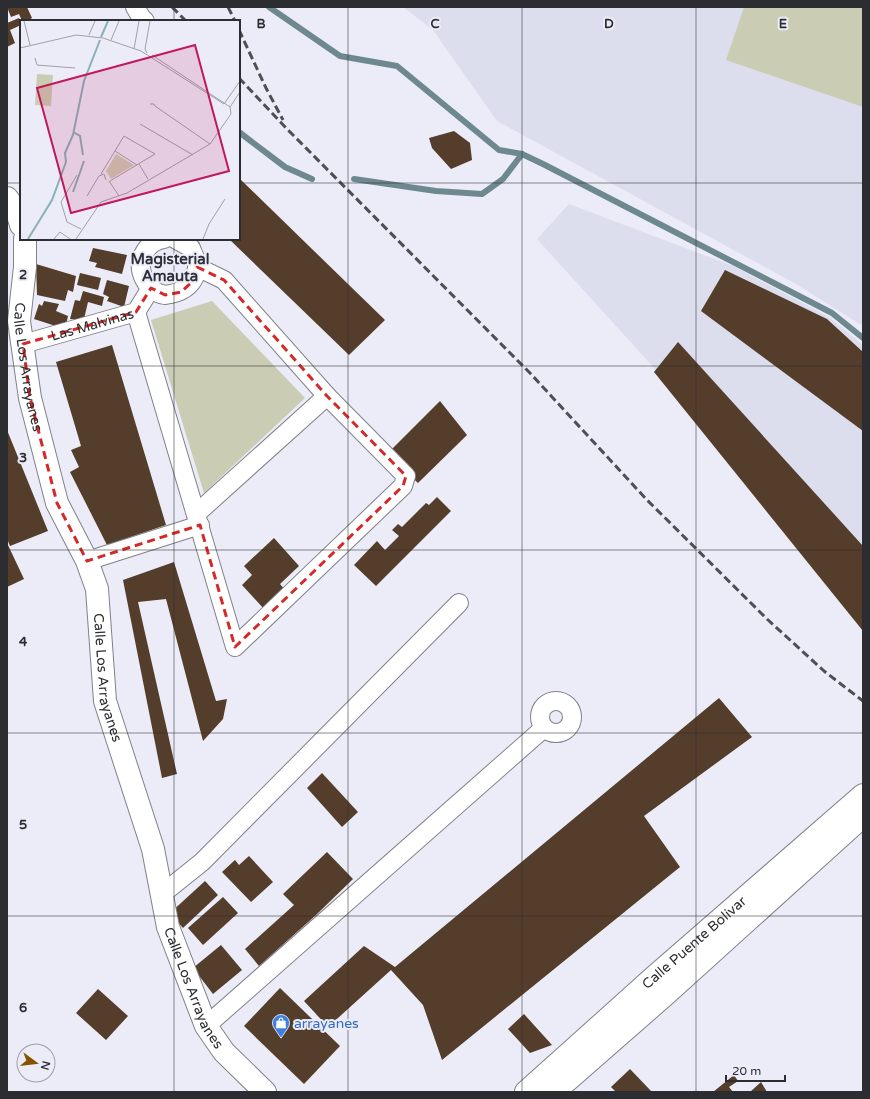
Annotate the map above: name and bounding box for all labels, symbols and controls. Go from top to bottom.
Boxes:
text: B [256,16,266,32]
text: C [430,16,440,32]
text: D [604,16,614,32]
text: E [779,16,787,32]
inset map [20,20,240,240]
district label: Magisterial Amauta [130,250,210,285]
text: 2 [19,267,27,283]
street label: Calle Los Arrayanes [10,302,46,434]
street label: Las Malvinas [49,305,136,345]
text: 3 [19,450,27,466]
street label: Calle Los Arrayanes [90,613,126,744]
text: 4 [19,634,28,650]
text: 5 [19,817,27,833]
street label: Calle Puente Bolívar [639,892,750,993]
street label: Calle Los Arrayanes [160,925,227,1052]
text: 6 [19,1000,27,1016]
shop icon: arrayanes [271,1013,291,1038]
place label: arrayanes [294,1015,359,1032]
north arrow [16,1043,56,1083]
scale bar [726,1057,785,1083]
text: N [38,1060,53,1071]
text: 20 m [732,1064,761,1078]

